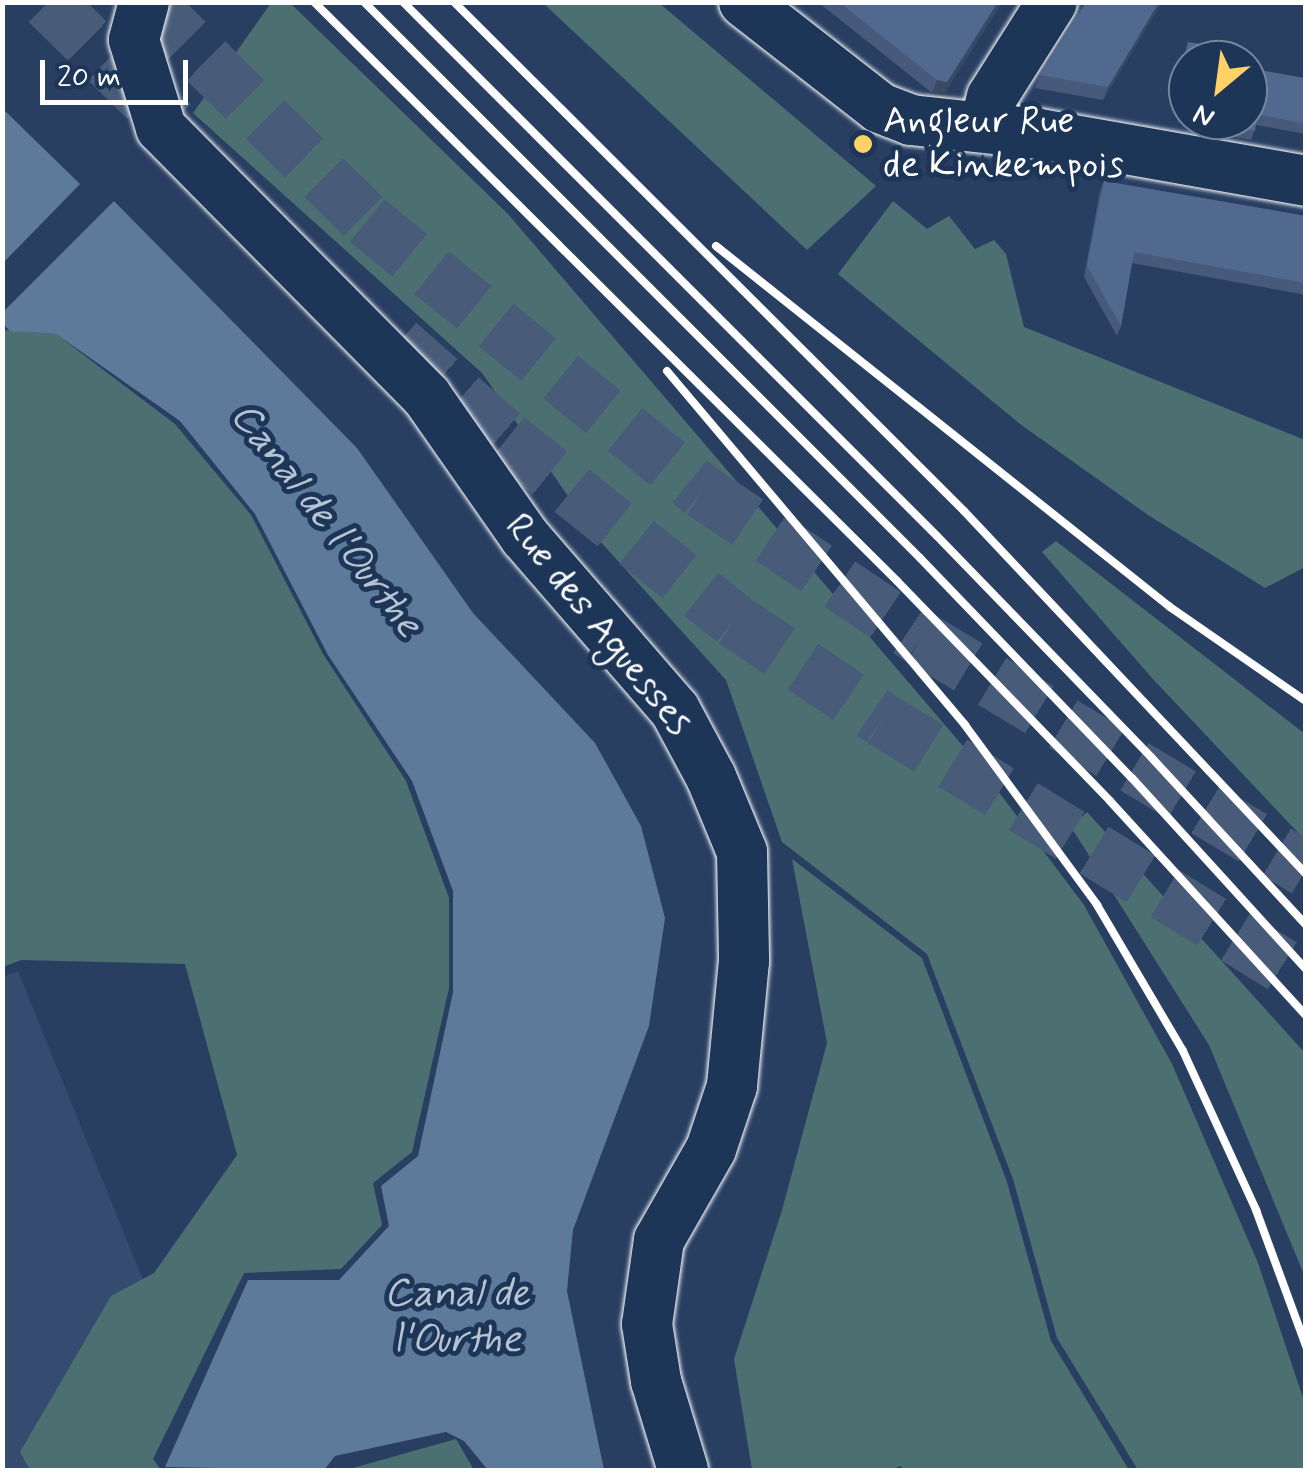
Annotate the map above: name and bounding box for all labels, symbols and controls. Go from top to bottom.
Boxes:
scale bar [45,40,192,102]
north arrow [1168,40,1268,140]
text: 20 m [57,58,121,97]
text: N [1187,94,1221,136]
place label: Angleur Rue de Kinkempois [883,99,1107,188]
marker: Angleur Rue de Kinkempois [852,133,874,155]
water label: Canal de l'Ourthe [219,393,433,647]
street label: Rue des Aguesses [495,506,701,744]
water label: Canal de l'Ourthe [384,1270,530,1364]

